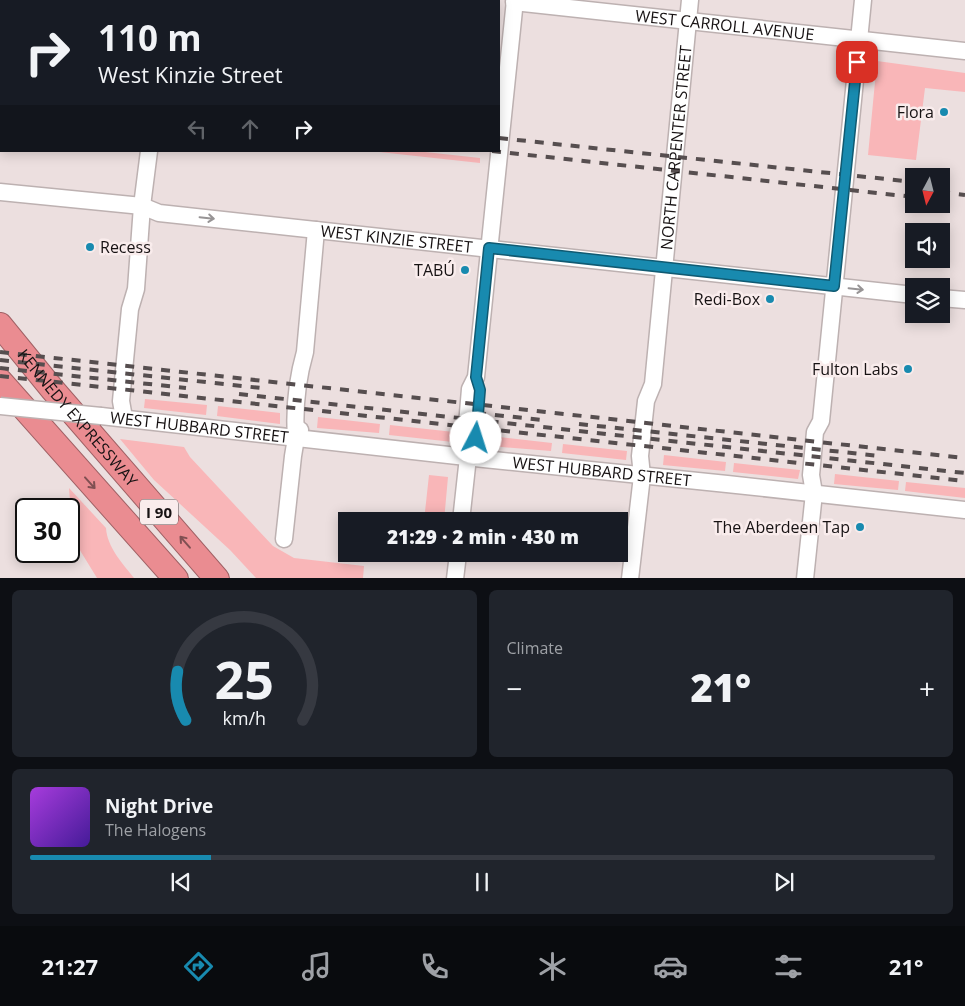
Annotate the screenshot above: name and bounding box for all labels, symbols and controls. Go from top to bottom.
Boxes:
street label: WEST CARROLL AVENUE [634,4,815,46]
text: 110 m [98,14,202,61]
icon: right [15,20,80,85]
pin [836,41,878,83]
street label: NORTH CARPENTER STREET [655,44,697,251]
icon: arrive [843,48,871,76]
text: West Kinzie Street [98,59,283,89]
place label: Flora [897,101,934,123]
marker: Flora [938,106,950,118]
icon: left [183,115,211,143]
icon: ahead [236,115,264,143]
icon: right [289,115,317,143]
north arrow [905,168,950,212]
map controls [905,168,950,323]
one-way arrow [199,213,215,223]
street label: WEST KINZIE STREET [320,220,474,258]
button: sound [905,223,950,268]
place label: Recess [100,236,151,258]
marker: Recess [84,241,96,253]
place label: TABÚ [414,259,455,281]
marker: TABÚ [459,264,471,276]
button: layers [905,278,950,323]
one-way arrow [848,284,864,294]
place label: Redi-Box [694,288,761,310]
marker: Redi-Box [764,293,776,305]
street label: KENNEDY EXPRESSWAY [13,344,143,491]
place label: Fulton Labs [812,358,898,380]
marker: Fulton Labs [902,363,914,375]
street label: WEST HUBBARD STREET [109,406,290,448]
position arrow [449,411,501,463]
street label: WEST HUBBARD STREET [512,451,693,491]
one-way arrow [84,477,96,490]
speed limit sign: 30 [15,498,80,563]
road number: I 90 [140,500,178,524]
place label: The Aberdeen Tap [714,516,850,538]
marker: The Aberdeen Tap [854,521,866,533]
text: 21:29 · 2 min · 430 m [387,524,579,550]
one-way arrow [179,535,191,548]
text: Climate [507,637,563,659]
text: 25 [215,643,274,714]
text: 21° [690,661,751,713]
text: − [507,669,523,707]
text: + [919,669,935,707]
text: km/h [223,706,266,730]
text: Night Drive [105,793,213,819]
text: The Halogens [105,819,206,841]
icon: previous [167,868,195,896]
icon: pause [468,868,496,896]
icon: next [770,868,798,896]
icon: directions [181,949,216,984]
icon: music [299,949,334,984]
icon: phone [417,949,452,984]
icon: climate [535,949,570,984]
icon: car [653,949,688,984]
icon: filters [771,949,806,984]
text: 21:27 [41,951,98,981]
text: 21° [889,951,923,981]

